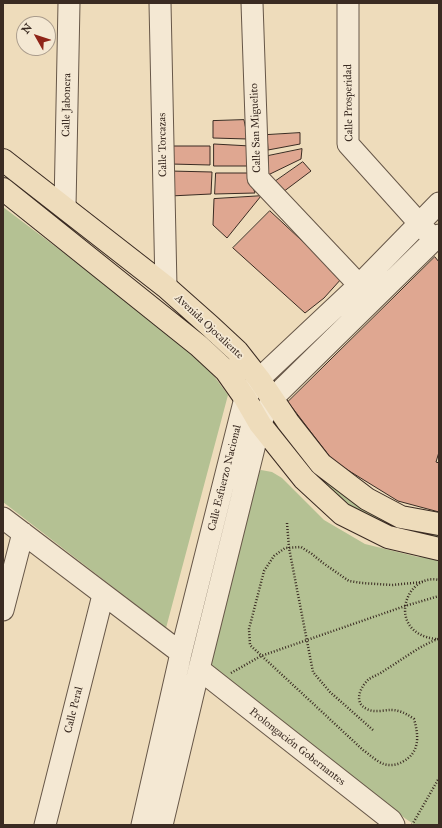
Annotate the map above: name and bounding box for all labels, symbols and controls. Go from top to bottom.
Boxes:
north arrow [16,16,56,56]
text: N [19,21,35,36]
street label: Calle Prosperidad [342,64,356,142]
street label: Calle Jabonera [60,73,74,137]
street label: Calle San Miguelito [248,83,264,173]
street label: Calle Torcazas [156,113,170,177]
street label: Avenida Ojocaliente [172,292,246,362]
street label: Calle Esfuerzo Nacional [205,424,245,532]
street label: Calle Peral [62,685,86,735]
street label: Prolongación Gobernantes [246,705,348,789]

